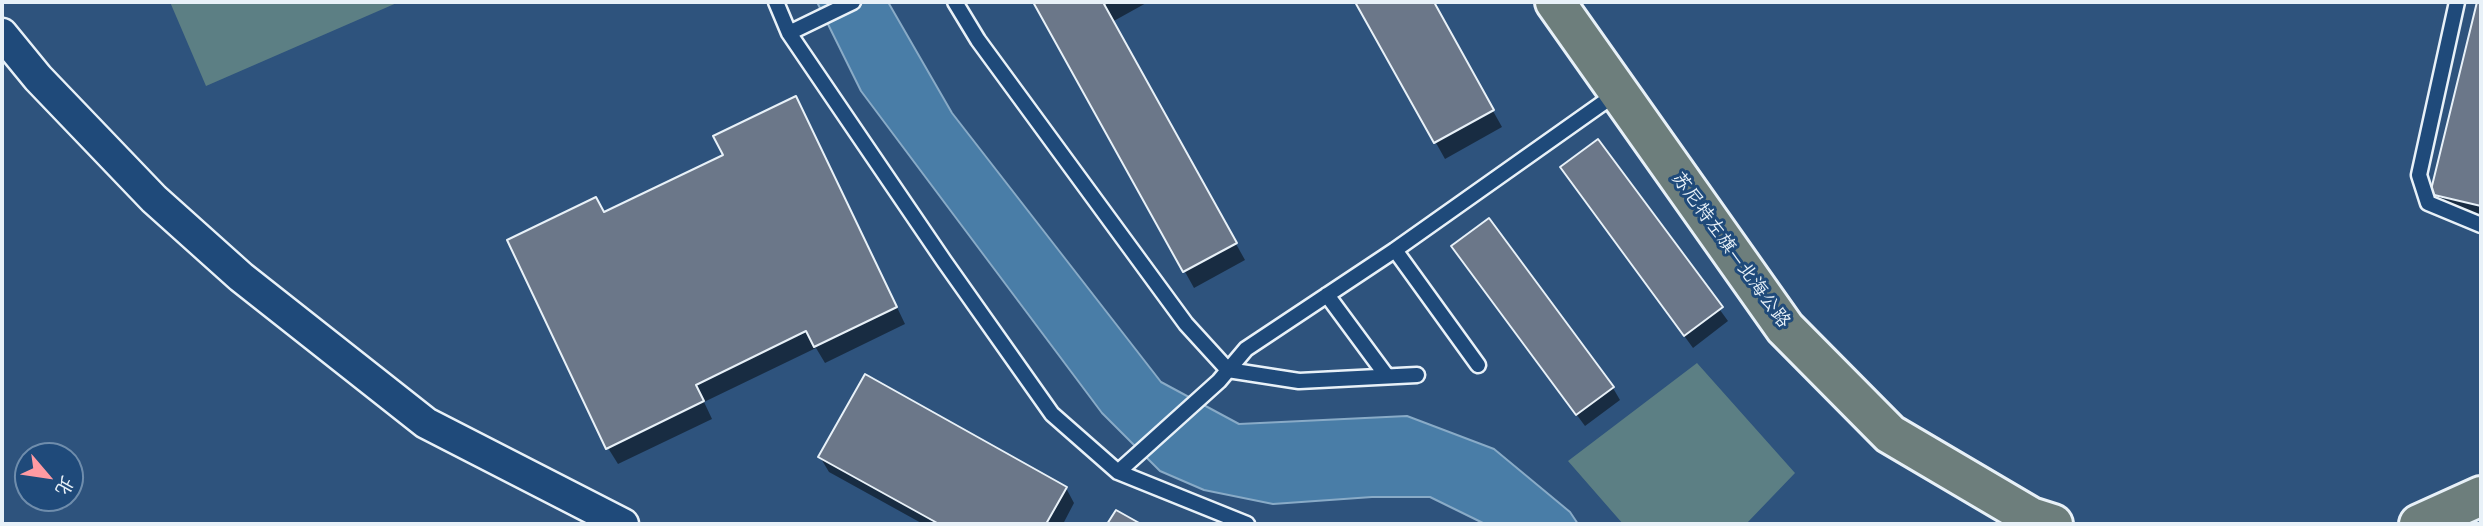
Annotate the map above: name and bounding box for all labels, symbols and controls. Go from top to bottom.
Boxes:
street label: 苏尼特左旗—北海公路 [1667,168,1795,332]
north arrow [14,442,84,512]
text: 北 [51,472,81,500]

